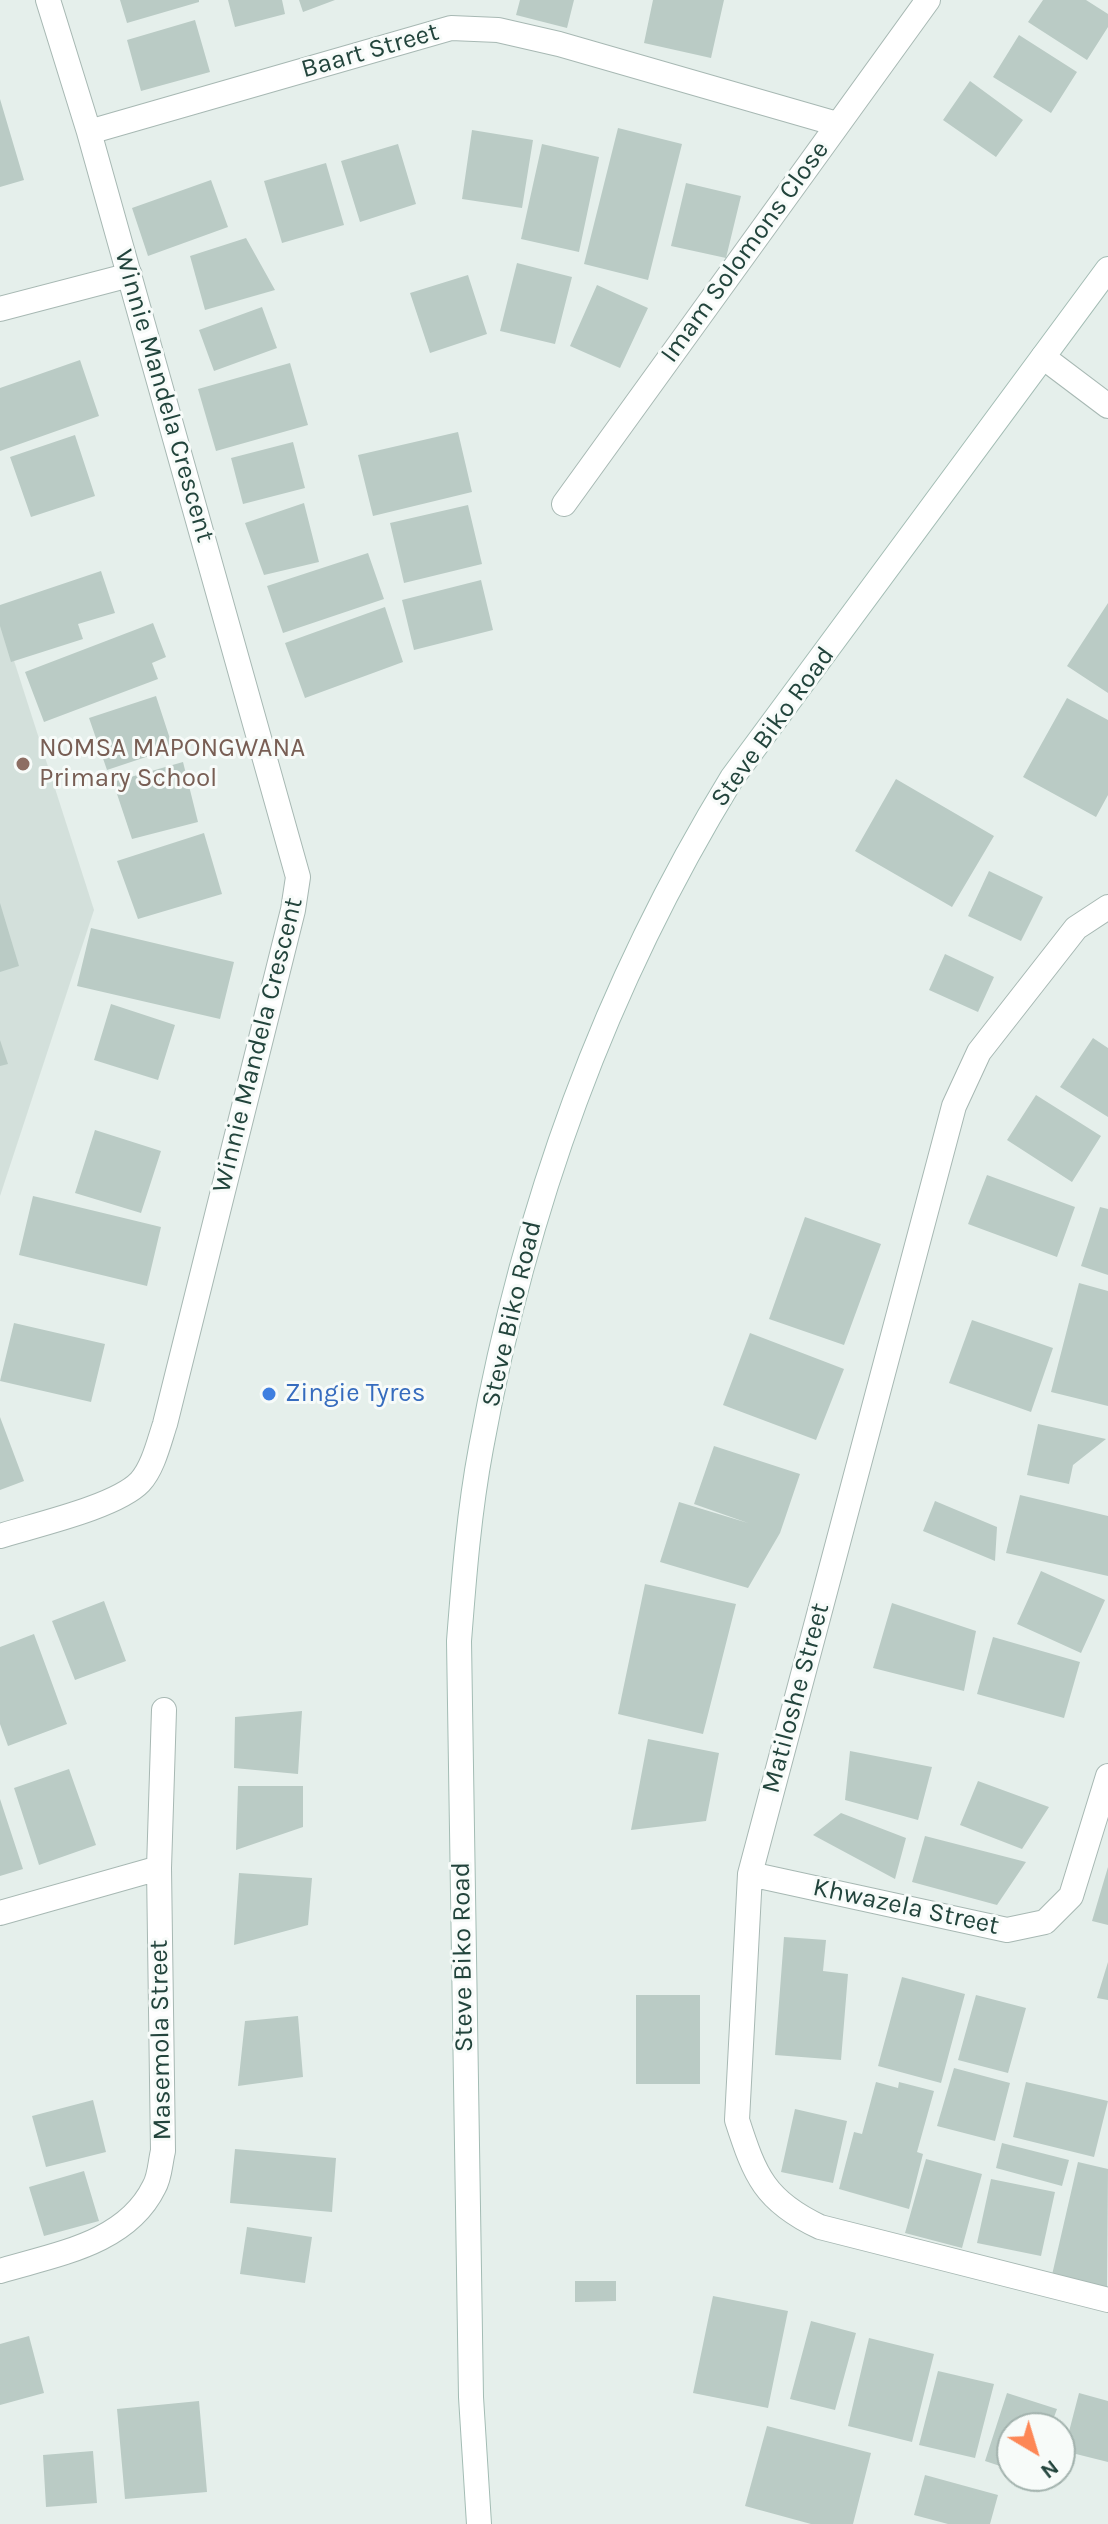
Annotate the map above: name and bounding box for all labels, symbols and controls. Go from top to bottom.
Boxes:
street label: Baart Street [298,17,442,85]
street label: Imam Solomons Close [654,135,836,369]
street label: Winnie Mandela Crescent [107,246,221,546]
street label: Steve Biko Road [704,641,842,813]
place label: NOMSA MAPONGWANA Primary School [39,733,305,794]
marker: NOMSA MAPONGWANA Primary School [14,755,32,773]
street label: Winnie Mandela Crescent [206,894,310,1196]
street label: Steve Biko Road [475,1218,549,1410]
place label: Zingie Tyres [285,1378,425,1410]
marker: Zingie Tyres [260,1385,278,1403]
street label: Matiloshe Street [756,1599,836,1797]
street label: Steve Biko Road [446,1862,480,2052]
street label: Khwazela Street [810,1872,1002,1942]
street label: Masemola Street [144,1939,178,2141]
north arrow [996,2412,1076,2492]
text: N [1035,2454,1064,2484]

